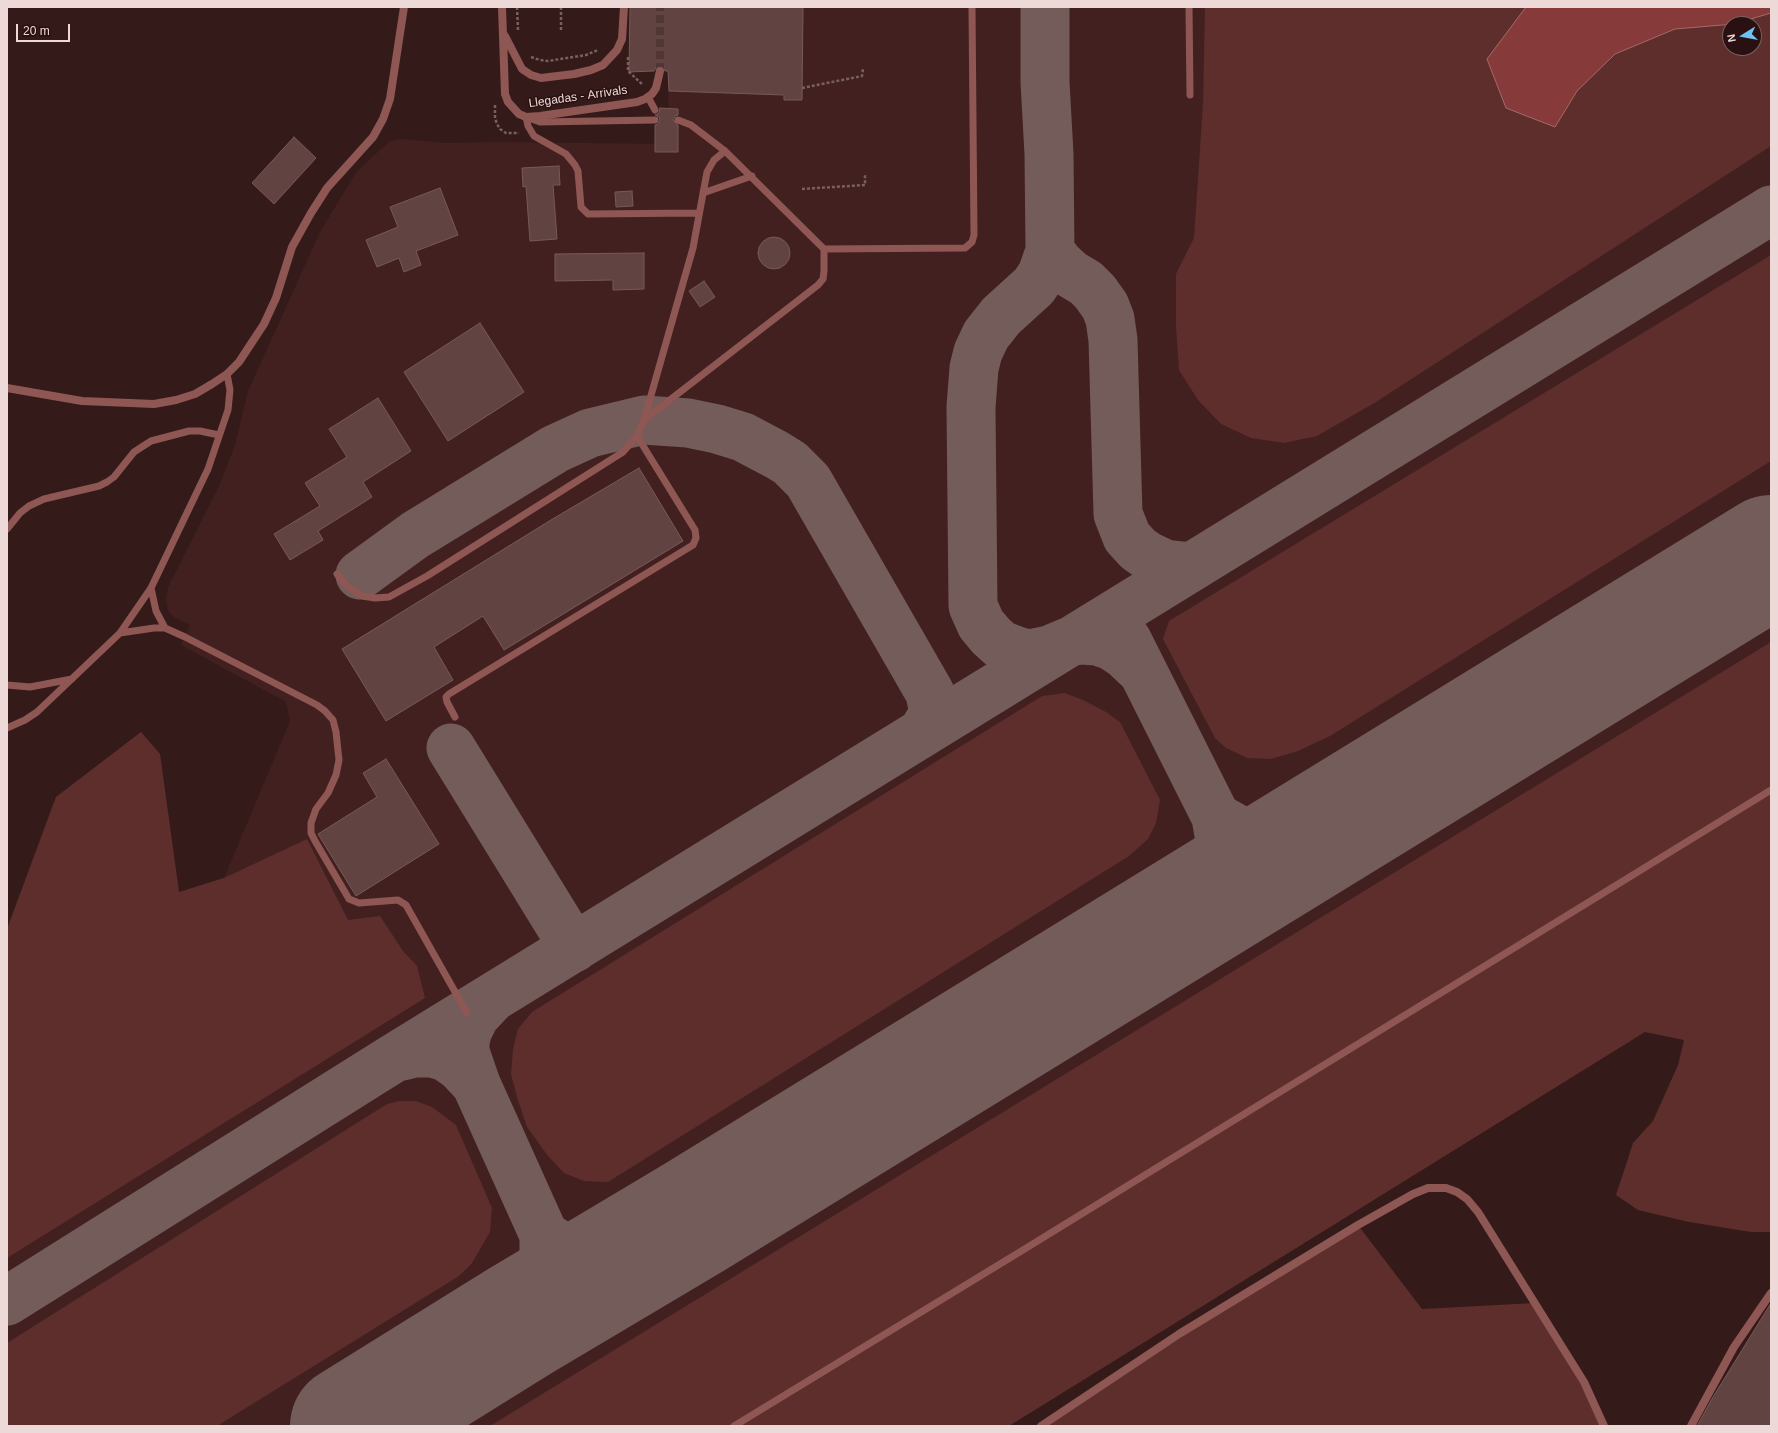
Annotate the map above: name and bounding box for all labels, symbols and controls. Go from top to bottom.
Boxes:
scale bar [18,16,72,42]
north arrow [1722,16,1762,56]
text: 20 m [23,24,50,38]
text: N [1725,33,1738,43]
street label: Llegadas - Arrivals [528,83,628,111]

